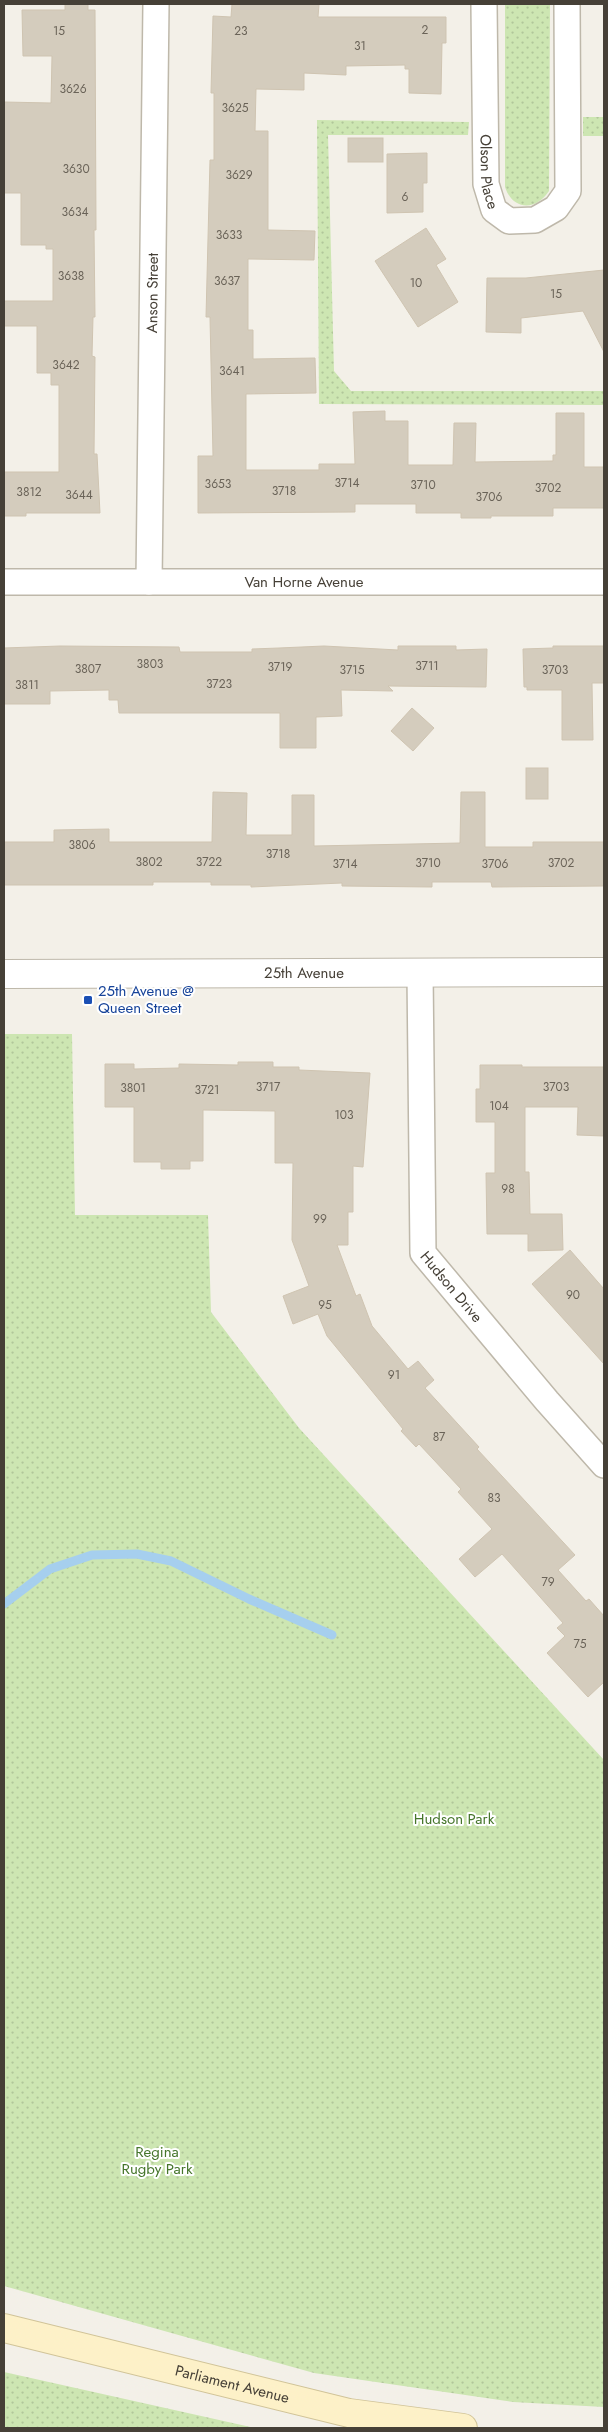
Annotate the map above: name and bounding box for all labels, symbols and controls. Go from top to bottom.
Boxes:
house number: 2 [422,21,429,39]
house number: 15 [53,22,65,40]
house number: 23 [234,22,248,40]
house number: 31 [354,37,366,55]
house number: 3626 [59,80,87,98]
house number: 3625 [221,99,249,117]
street label: Olson Place [474,134,504,212]
house number: 3630 [62,160,90,178]
house number: 3629 [225,166,253,184]
house number: 6 [402,188,409,206]
house number: 3634 [61,203,89,221]
house number: 3633 [216,226,243,244]
street label: Anson Street [141,252,164,333]
house number: 3638 [58,267,84,285]
house number: 3637 [214,272,241,290]
house number: 10 [410,274,422,292]
house number: 15 [550,285,562,303]
house number: 3642 [52,356,80,374]
house number: 3641 [219,362,245,380]
house number: 3714 [334,474,360,492]
house number: 3653 [205,475,232,493]
house number: 3710 [410,476,436,494]
house number: 3702 [535,479,562,497]
house number: 3718 [272,482,296,500]
house number: 3812 [16,483,42,501]
house number: 3644 [65,486,93,504]
house number: 3706 [476,488,502,506]
street label: Van Horne Avenue [244,571,364,593]
house number: 3803 [137,655,164,673]
house number: 3711 [415,657,439,675]
house number: 3719 [268,658,293,676]
house number: 3807 [75,660,102,678]
house number: 3715 [340,661,365,679]
house number: 3703 [542,661,569,679]
house number: 3723 [206,675,232,693]
house number: 3811 [15,676,39,694]
house number: 3806 [68,836,96,854]
house number: 3718 [266,845,290,863]
house number: 3802 [135,853,163,871]
house number: 3722 [196,853,222,871]
house number: 3710 [415,854,441,872]
house number: 3702 [548,854,575,872]
house number: 3714 [332,855,358,873]
house number: 3706 [482,855,508,873]
street label: 25th Avenue [264,962,344,984]
place label: 25th Avenue @ Queen Street [98,980,194,1019]
marker: 25th Avenue @ Queen Street [82,994,94,1006]
house number: 3717 [256,1078,281,1096]
house number: 3703 [543,1078,570,1096]
house number: 3801 [120,1079,146,1097]
house number: 3721 [195,1081,219,1099]
house number: 104 [489,1097,509,1115]
house number: 103 [334,1106,354,1124]
house number: 98 [501,1180,515,1198]
house number: 99 [313,1210,327,1228]
street label: Hudson Drive [415,1246,488,1327]
house number: 90 [566,1286,580,1304]
house number: 95 [318,1296,332,1314]
house number: 91 [388,1366,400,1384]
house number: 87 [433,1428,446,1446]
house number: 83 [487,1489,501,1507]
house number: 79 [541,1573,555,1591]
house number: 75 [573,1635,587,1653]
park label: Hudson Park [414,1808,495,1830]
park label: Regina Rugby Park [122,2141,193,2180]
street label: Parliament Avenue [173,2360,292,2409]

